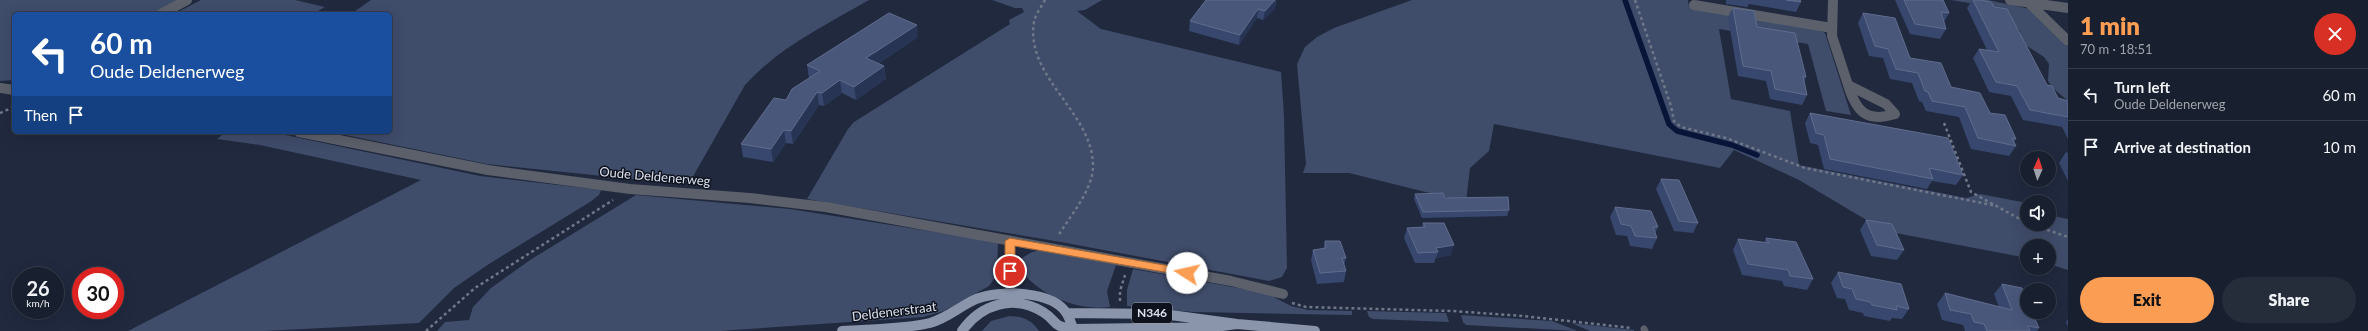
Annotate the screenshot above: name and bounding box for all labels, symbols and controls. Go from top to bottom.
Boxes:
text: 1 min [2080,11,2140,40]
button: close [2314,13,2356,55]
text: 60 m [90,26,153,60]
icon: left [24,28,76,80]
text: 70 m · 18:51 [2080,41,2153,57]
text: Oude Deldenerweg [90,60,244,82]
text: Turn left [2114,78,2170,96]
icon: left [2080,84,2102,106]
text: 60 m [2322,86,2356,104]
text: Oude Deldenerweg [2114,96,2226,112]
icon: arrive [65,104,87,126]
text: Then [24,106,57,124]
icon: arrive [2080,136,2102,158]
text: Arrive at destination [2114,138,2251,156]
text: 10 m [2322,138,2356,156]
north arrow [2020,151,2056,187]
map controls [2020,151,2056,319]
street label: Oude Deldenerweg [599,163,711,189]
button: sound [2020,195,2056,231]
button: + [2020,239,2056,275]
position arrow [1166,252,1208,294]
pin [993,254,1027,288]
icon: arrive [999,260,1021,282]
speed limit sign: 30 [72,267,124,319]
text: 26 [26,276,50,300]
button: Exit [2080,277,2214,323]
button: Share [2222,277,2356,323]
button: − [2020,283,2056,319]
text: km/h [26,297,50,309]
street label: Deldenerstraat [851,298,938,324]
road number: N346 [1132,303,1172,323]

